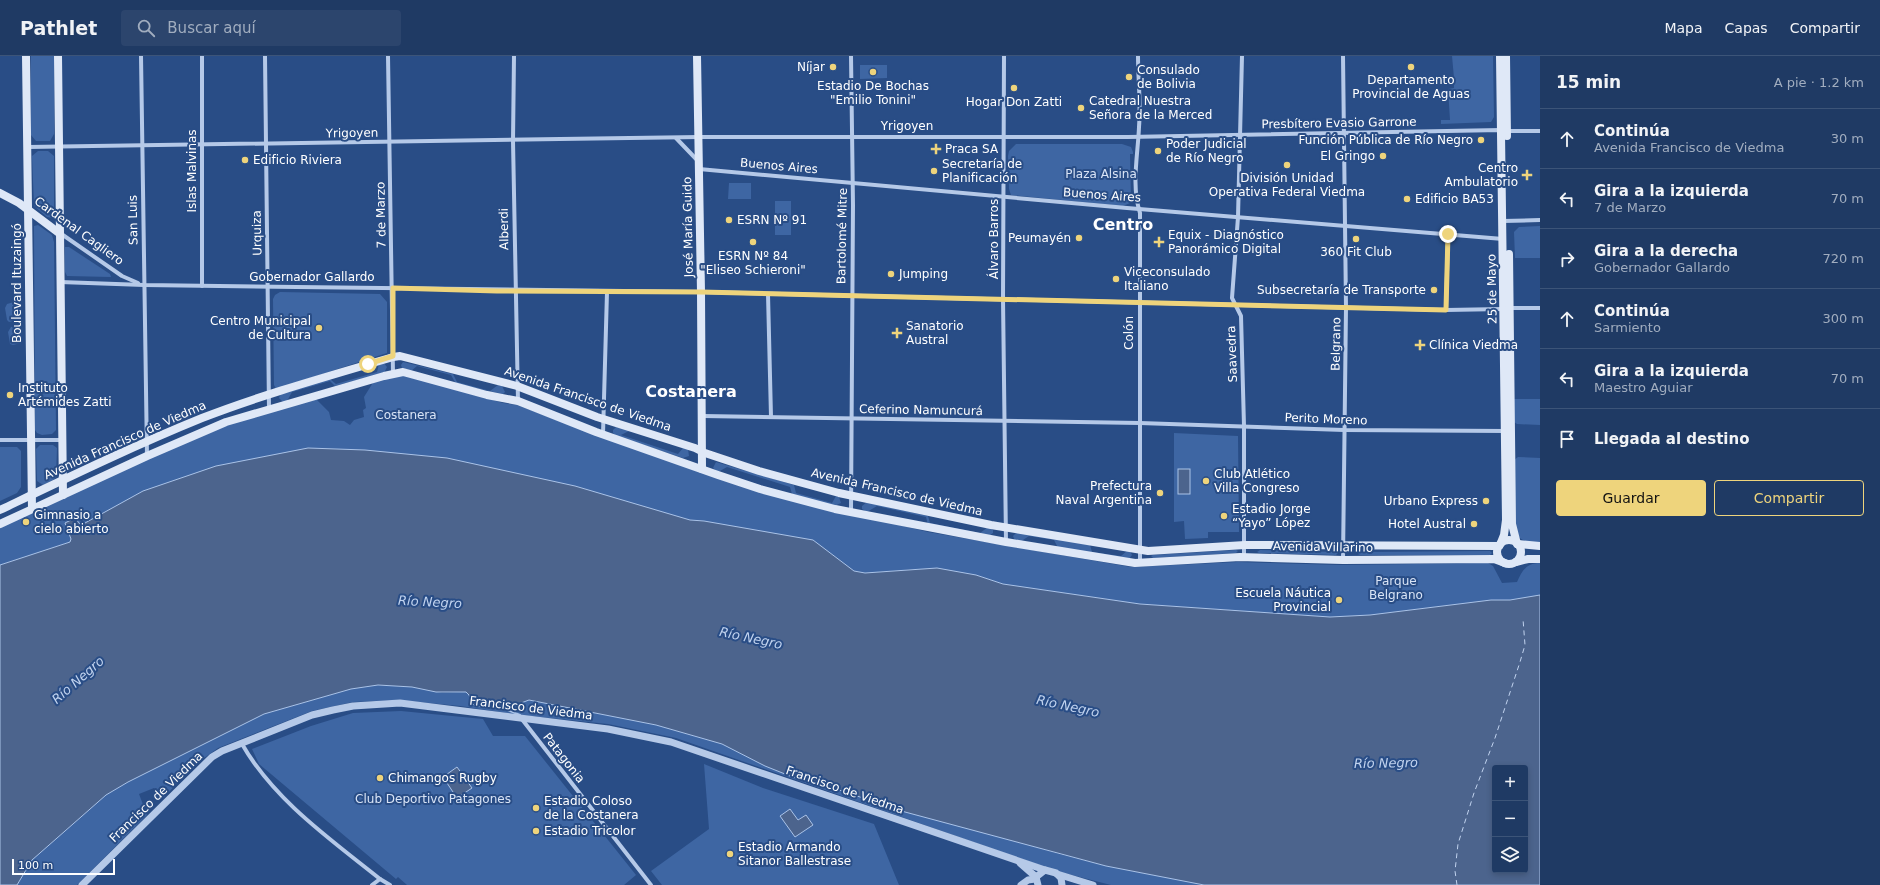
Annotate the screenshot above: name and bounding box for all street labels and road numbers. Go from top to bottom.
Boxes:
street label: Presbítero Evasio Garrone [1261,115,1417,131]
street label: Yrigoyen [880,119,933,133]
street label: Yrigoyen [325,126,378,140]
street label: Islas Malvinas [185,129,199,213]
street label: Buenos Aires [739,156,819,176]
street label: José María Guido [680,177,696,278]
street label: 7 de Marzo [373,182,389,248]
street label: Buenos Aires [1063,185,1141,205]
street label: Bartolomé Mitre [834,188,850,284]
street label: Cardenal Cagliero [32,194,126,268]
street label: San Luis [126,195,140,245]
street label: Álvaro Barros [986,199,1001,279]
street label: Alberdi [497,208,511,250]
street label: Urquiza [250,210,264,256]
street label: Boulevard Ituzaingó [10,223,24,343]
street label: 25 de Mayo [1484,254,1500,324]
street label: Gobernador Gallardo [249,270,375,284]
street label: Colón [1122,316,1136,350]
street label: Belgrano [1329,317,1343,371]
street label: Saavedra [1224,325,1240,383]
street label: Avenida Francisco de Viedma [503,364,673,434]
street label: Avenida Francisco de Viedma [42,398,208,482]
street label: Ceferino Namuncurá [859,402,983,418]
street label: Perito Moreno [1284,411,1368,427]
street label: Avenida Francisco de Viedma [810,465,984,519]
street label: Avenida Villarino [1273,539,1373,555]
street label: Francisco de Viedma [469,693,593,723]
street label: Patagonia [540,730,588,786]
street label: Francisco de Viedma [107,749,205,845]
street label: Francisco de Viedma [784,763,906,817]

